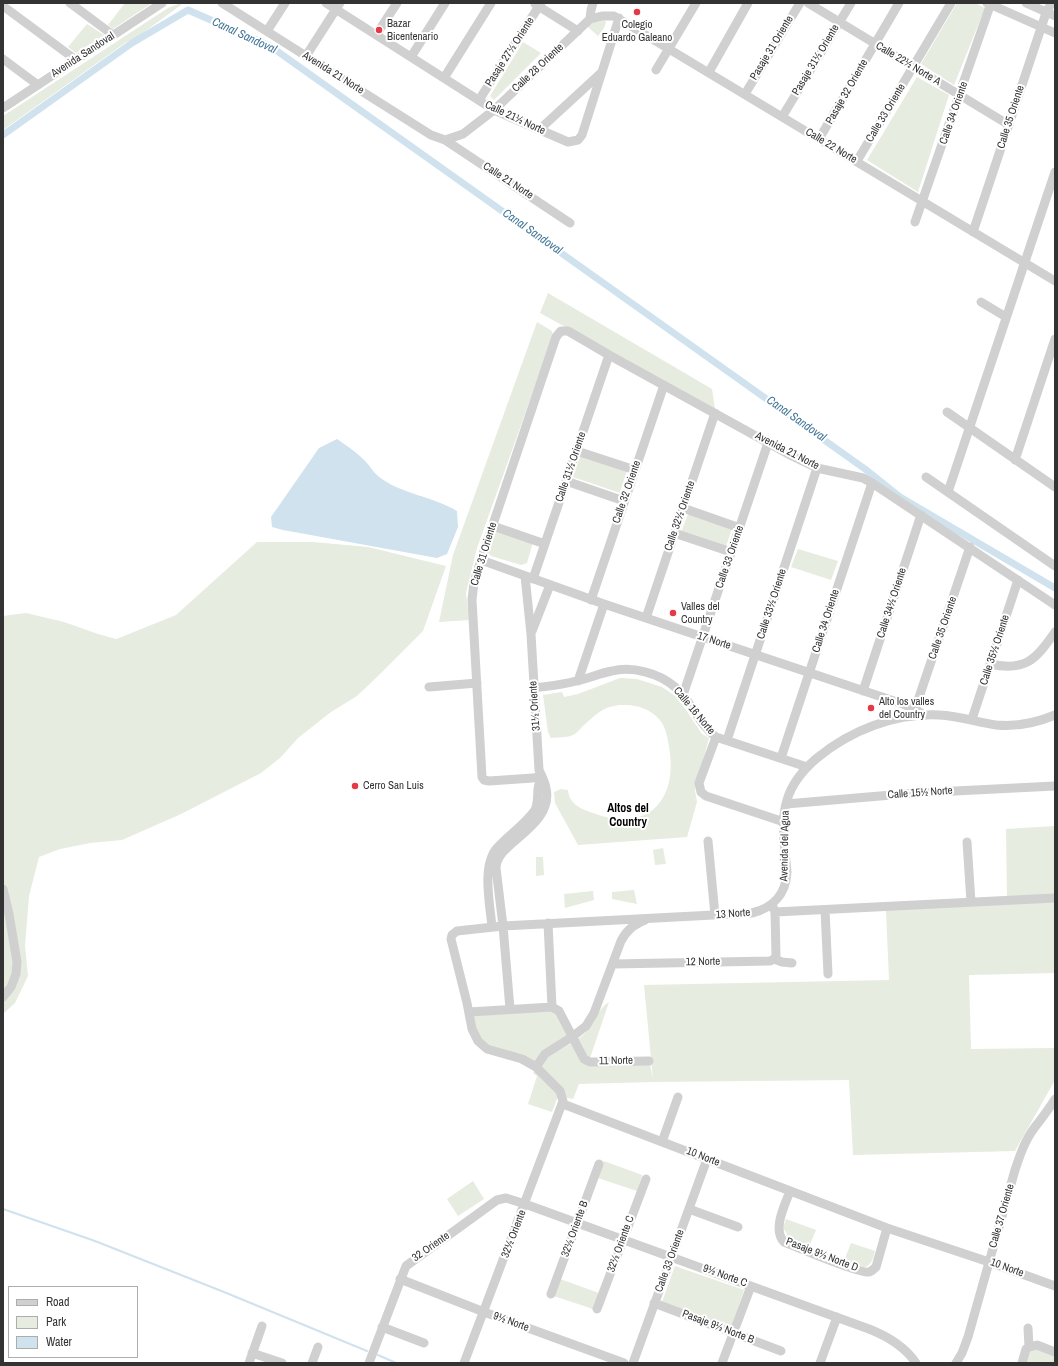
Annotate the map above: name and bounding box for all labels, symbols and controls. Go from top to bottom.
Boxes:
marker: Colegio Eduardo Galeano [632,7,642,17]
street label: Pasaje 31 Oriente [748,13,796,83]
water label: Canal Sandoval [209,15,279,57]
street label: Pasaje 27½ Oriente [483,15,537,89]
place label: Bazar Bicentenario [387,17,438,43]
place label: Colegio Eduardo Galeano [602,18,672,44]
street label: Pasaje 31½ Oriente [790,22,842,98]
marker: Bazar Bicentenario [374,25,384,35]
street label: Avenida Sandoval [49,30,117,80]
street label: Calle 22½ Norte A [873,39,943,89]
street label: Calle 28 Oriente [509,41,567,95]
street label: Avenida 21 Norte [300,49,366,97]
street label: Pasaje 32 Oriente [823,57,871,127]
street label: Calle 34 Oriente [937,80,971,146]
street label: Calle 33 Oriente [863,81,909,145]
street label: Calle 35 Oriente [995,84,1027,150]
street label: Calle 21½ Norte [483,98,547,138]
street label: Calle 22 Norte [803,125,859,167]
street label: Calle 21 Norte [480,160,536,202]
water label: Canal Sandoval [499,206,565,258]
water label: Canal Sandoval [763,393,829,445]
street label: Avenida 21 Norte [753,429,821,473]
street label: Calle 31½ Oriente [553,430,589,504]
street label: Calle 32 Oriente [610,459,644,525]
street label: Calle 32½ Oriente [662,479,698,553]
street label: Calle 31 Oriente [468,521,500,587]
street label: Calle 33 Oriente [713,524,747,590]
street label: Calle 34½ Oriente [874,566,910,640]
street label: Calle 33½ Oriente [754,567,790,641]
street label: Calle 34 Oriente [810,588,842,654]
street label: Calle 35 Oriente [926,595,960,661]
place label: Valles del Country [681,600,719,626]
marker: Valles del Country [668,608,678,618]
street label: Calle 35½ Oriente [977,613,1013,687]
street label: 17 Norte [696,629,732,653]
street label: 31½ Oriente [527,681,543,731]
street label: Calle 16 Norte [670,685,718,737]
place label: Alto los valles del Country [879,695,934,721]
marker: Alto los valles del Country [866,703,876,713]
place label: Cerro San Luis [363,779,424,793]
marker: Cerro San Luis [350,781,360,791]
street label: Calle 15½ Norte [887,784,953,802]
district label: Altos del Country [607,802,649,830]
street label: Avenida del Agua [778,810,792,882]
street label: 13 Norte [715,906,751,922]
street label: 12 Norte [686,955,720,969]
street label: 11 Norte [599,1054,633,1068]
street label: 10 Norte [684,1145,722,1169]
street label: Calle 37 Oriente [987,1183,1017,1249]
street label: 32½ Oriente B [559,1199,591,1259]
street label: 32½ Oriente [499,1208,529,1260]
street label: 32½ Oriente C [605,1214,637,1274]
street label: Calle 33 Oriente [653,1228,687,1294]
street label: 32 Oriente [410,1229,452,1265]
street label: Pasaje 9½ Norte D [784,1235,860,1275]
street label: 10 Norte [988,1256,1026,1280]
street label: 9½ Norte C [701,1262,749,1290]
legend [8,1286,138,1358]
text: Road [46,1294,70,1310]
street label: Pasaje 9½ Norte B [680,1307,756,1347]
street label: 9½ Norte [491,1309,531,1335]
text: Park [46,1314,66,1330]
text: Water [46,1334,72,1350]

